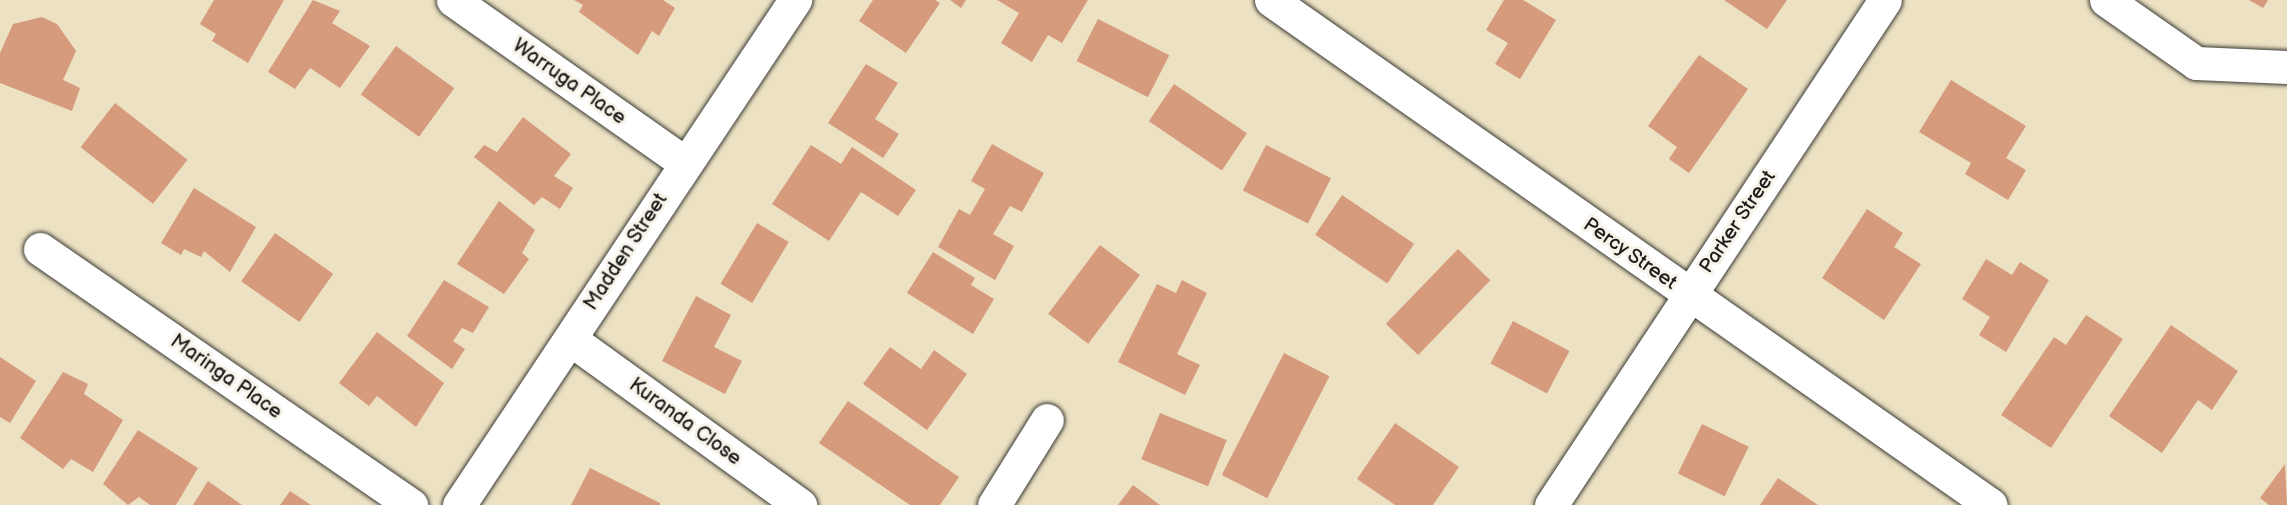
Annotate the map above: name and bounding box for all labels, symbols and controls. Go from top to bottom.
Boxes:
street label: Warruga Place [508,34,630,130]
street label: Parker Street [1695,166,1781,278]
street label: Madden Street [579,189,673,315]
street label: Percy Street [1578,213,1682,295]
street label: Maringa Place [166,330,286,424]
street label: Kuranda Close [624,373,746,471]

